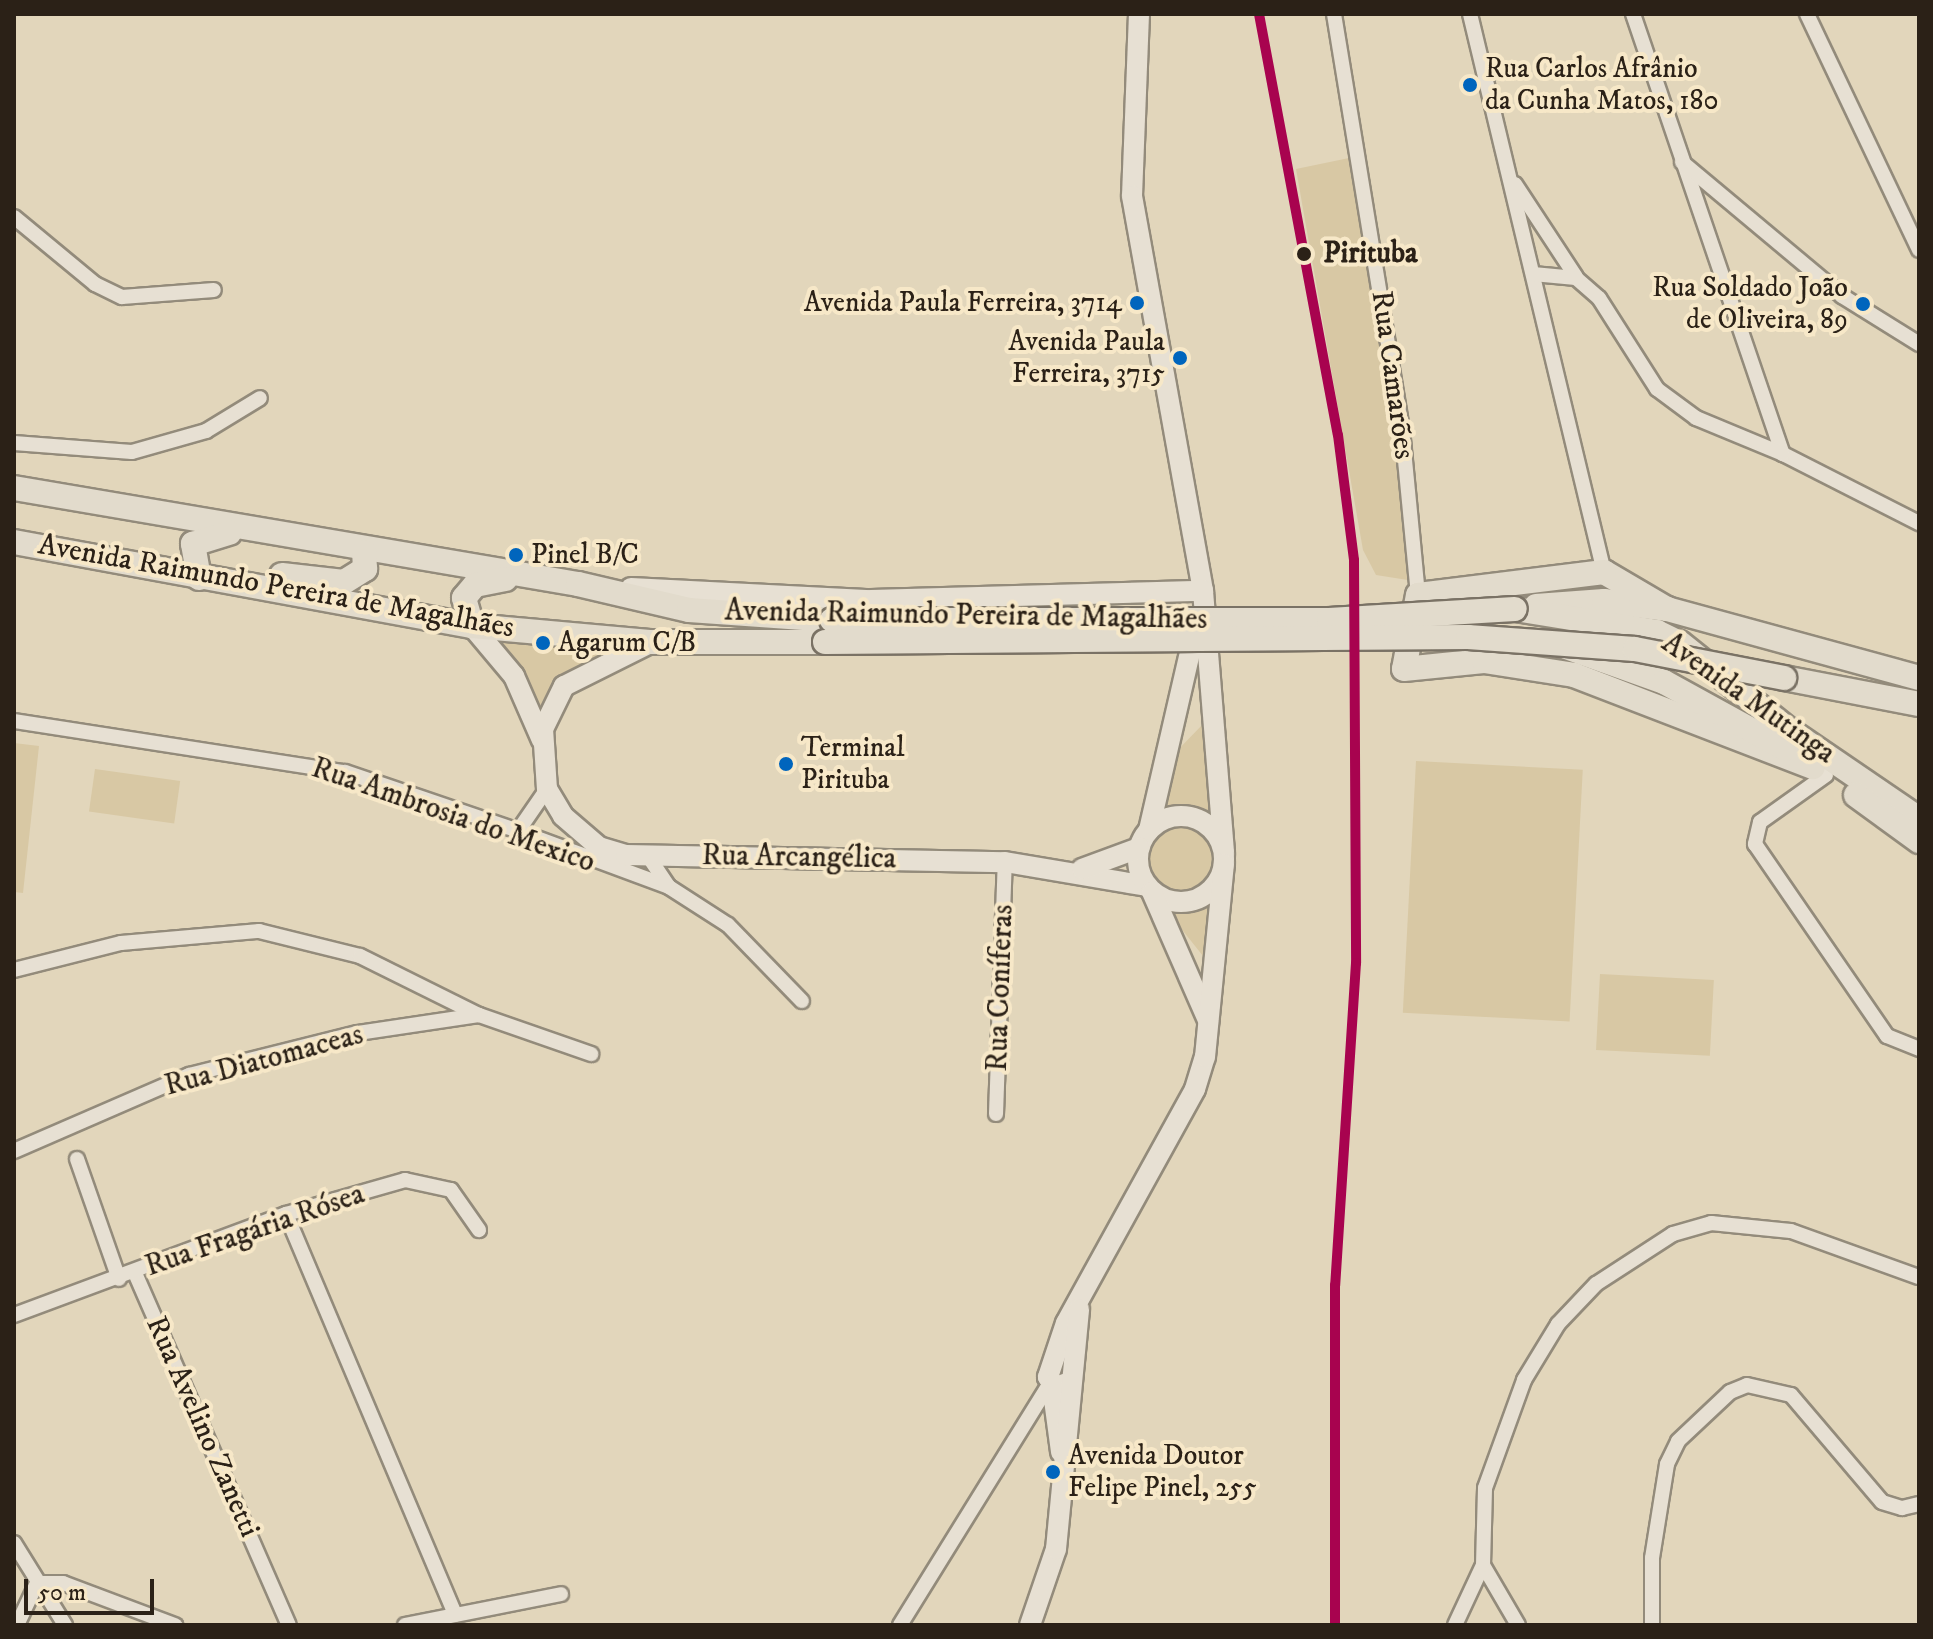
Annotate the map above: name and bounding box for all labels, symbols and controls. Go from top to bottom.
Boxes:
place label: Rua Carlos Afrânio da Cunha Matos, 180 [1485,52,1719,118]
marker: Rua Carlos Afrânio da Cunha Matos, 180 [1462,77,1478,93]
place label: Pirituba [1323,236,1418,272]
marker: Pirituba [1292,242,1316,266]
place label: Rua Soldado João de Oliveira, 89 [1652,271,1848,337]
place label: Avenida Paula Ferreira, 3714 [804,286,1122,320]
street label: Rua Camarões [1362,288,1422,462]
marker: Avenida Paula Ferreira, 3714 [1129,295,1145,311]
marker: Rua Soldado João de Oliveira, 89 [1855,296,1871,312]
place label: Avenida Paula Ferreira, 3715 [1008,325,1165,391]
marker: Avenida Paula Ferreira, 3715 [1172,350,1188,366]
street label: Avenida Raimundo Pereira de Magalhães [35,527,517,647]
place label: Pinel B/C [531,538,639,572]
marker: Pinel B/C [508,547,524,563]
street label: Avenida Raimundo Pereira de Magalhães [724,594,1208,638]
place label: Agarum C/B [558,626,696,660]
street label: Avenida Mutinga [1654,626,1842,772]
marker: Agarum C/B [535,635,551,651]
place label: Terminal Pirituba [801,731,905,797]
street label: Rua Ambrosia do Mexico [307,751,599,881]
marker: Terminal Pirituba [778,756,794,772]
street label: Rua Arcangélica [701,838,897,878]
street label: Rua Coníferas [980,904,1022,1072]
street label: Rua Diatomaceas [161,1017,367,1105]
street label: Rua Fragária Rósea [141,1177,369,1285]
street label: Rua Avelino Zanetti [137,1311,267,1543]
place label: Avenida Doutor Felipe Pinel, 255 [1068,1439,1257,1505]
marker: Avenida Doutor Felipe Pinel, 255 [1045,1464,1061,1480]
scale bar [28,1563,158,1613]
text: 50 m [38,1578,86,1608]

